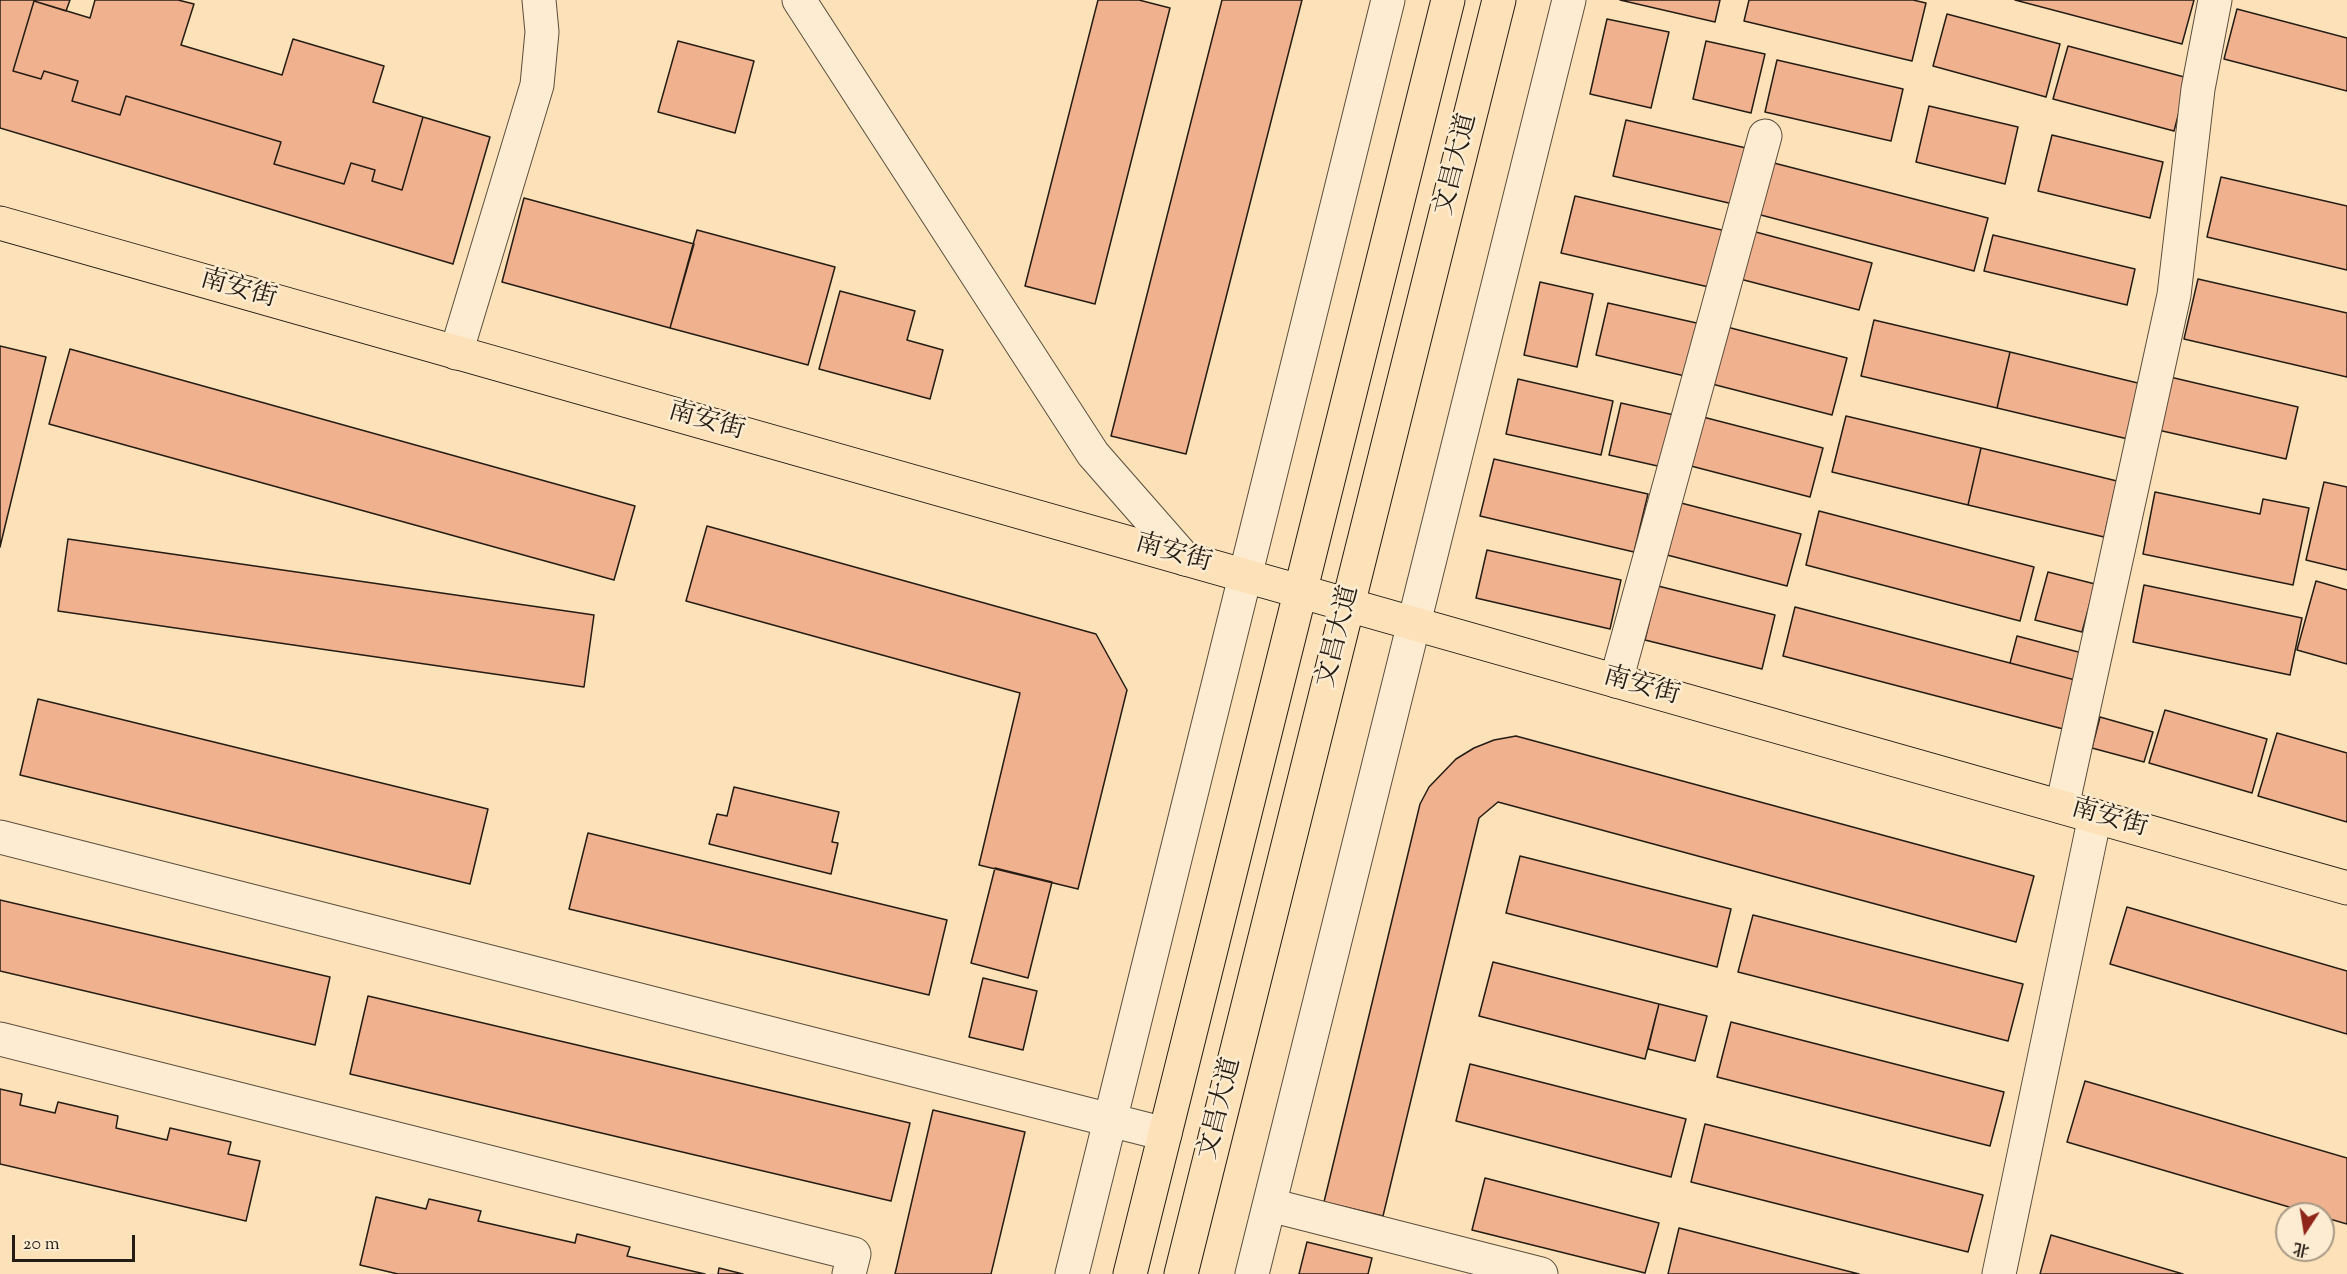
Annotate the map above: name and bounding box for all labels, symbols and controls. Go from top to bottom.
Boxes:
street label: 文昌大道 [1430,111,1486,219]
street label: 南安街 [196,265,280,317]
street label: 南安街 [664,397,748,449]
street label: 南安街 [1131,529,1215,581]
street label: 文昌大道 [1312,583,1368,691]
street label: 南安街 [1599,662,1683,714]
street label: 南安街 [2067,794,2151,846]
street label: 文昌大道 [1194,1055,1250,1163]
north arrow [2275,1202,2335,1262]
scale bar [15,1223,138,1261]
text: 20 m [23,1232,60,1258]
text: 北 [2291,1235,2312,1261]

